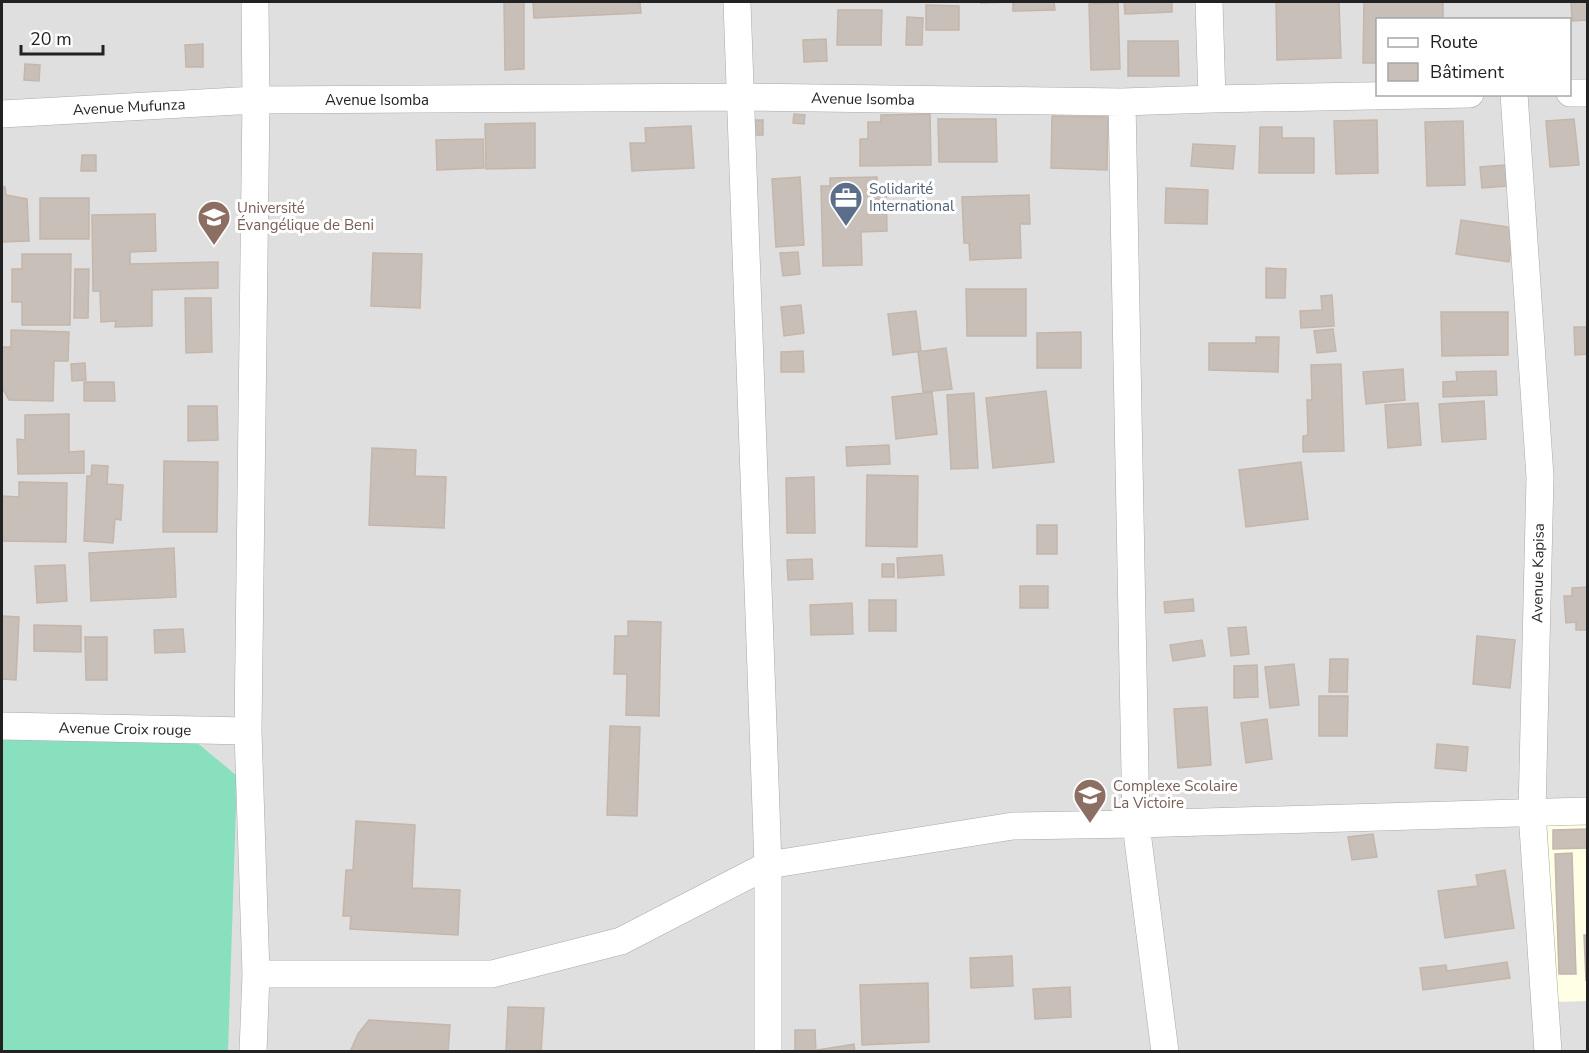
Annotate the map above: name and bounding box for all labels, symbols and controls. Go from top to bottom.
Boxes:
scale bar [21,18,104,56]
legend [1376,18,1571,96]
text: 20 m [30,27,72,51]
text: Route [1430,30,1478,54]
text: Bâtiment [1430,60,1504,84]
street label: Avenue Isomba [811,88,915,110]
street label: Avenue Isomba [325,90,429,110]
street label: Avenue Mufunza [72,94,186,120]
place label: Solidarité International [869,179,955,216]
office icon: Solidarité International [828,180,864,227]
place label: Université Évangélique de Beni [237,198,374,235]
school or university icon: Université Évangélique de Beni [196,199,232,246]
street label: Avenue Kapisa [1527,523,1549,623]
street label: Avenue Croix rouge [59,718,191,740]
place label: Complexe Scolaire La Victoire [1113,776,1238,813]
school or university icon: Complexe Scolaire La Victoire [1072,777,1108,824]

